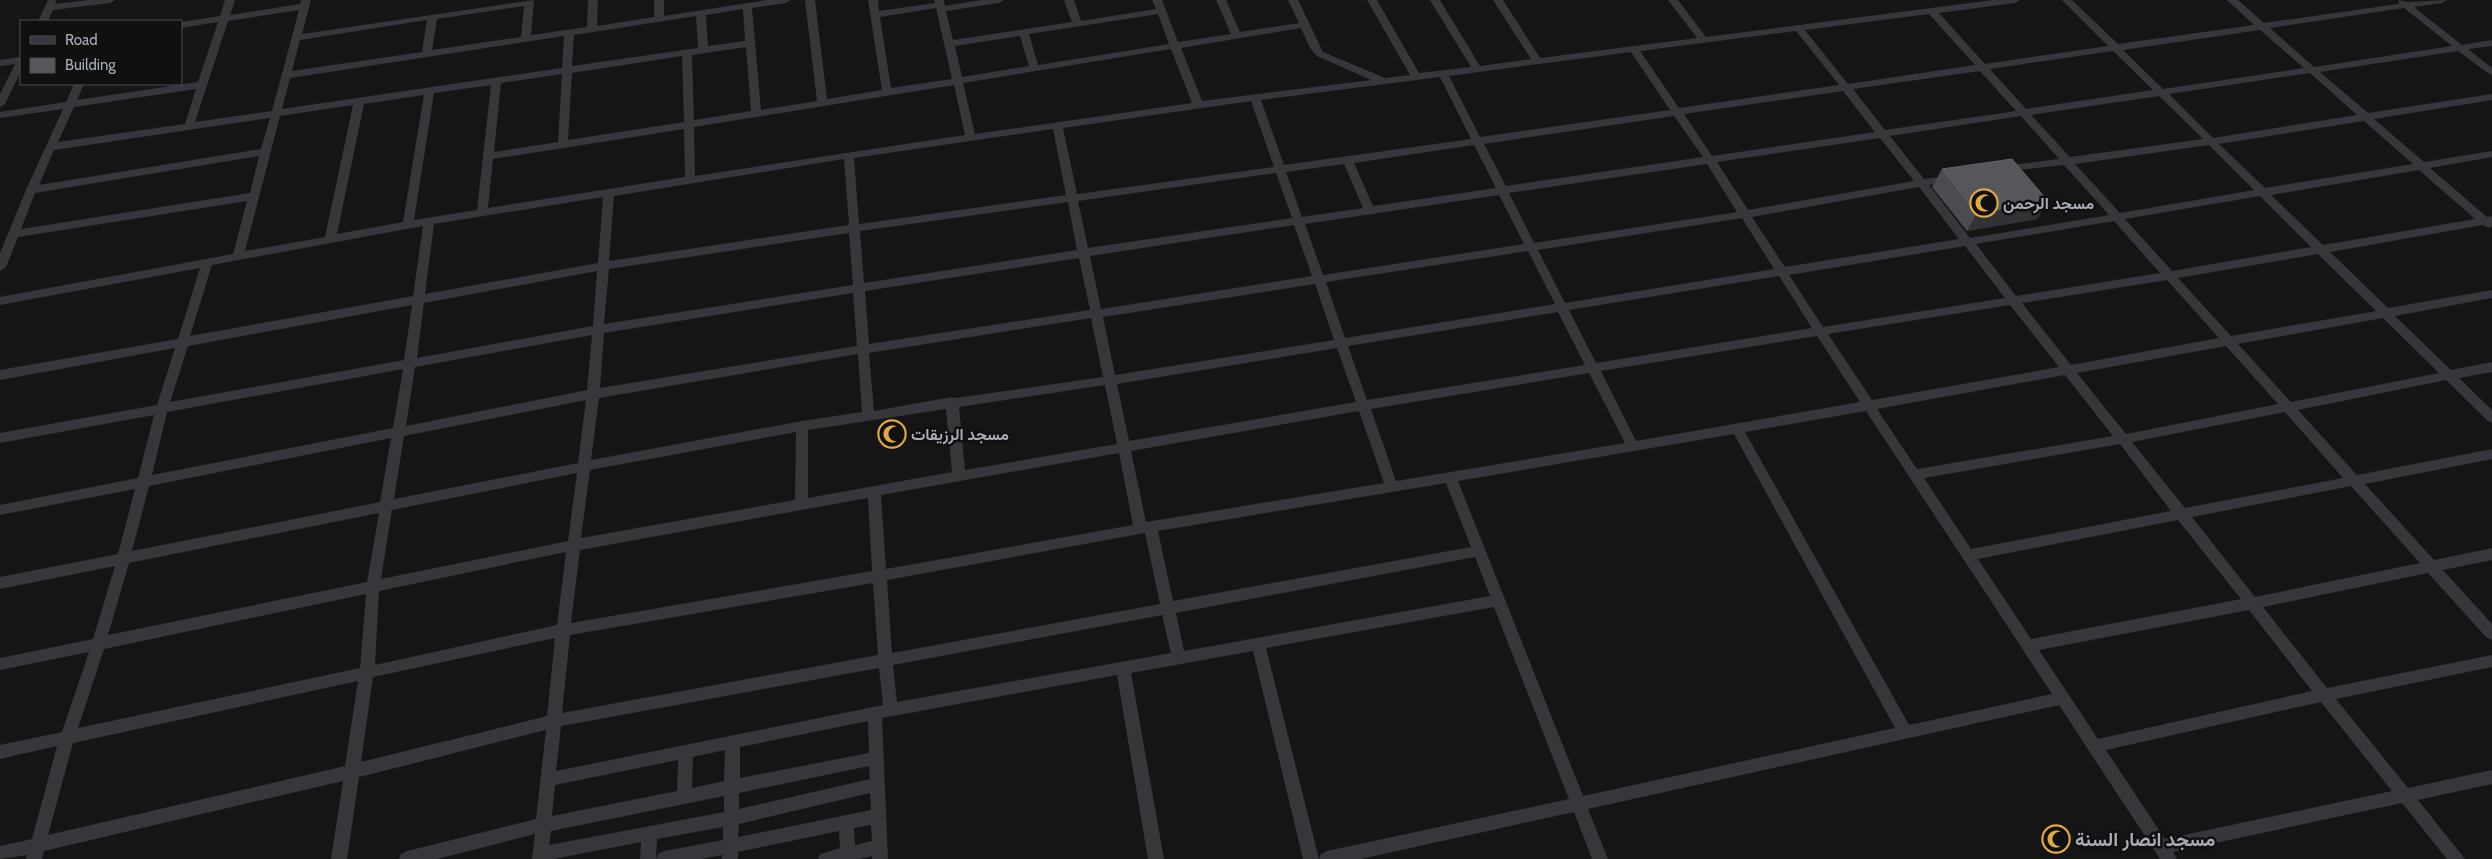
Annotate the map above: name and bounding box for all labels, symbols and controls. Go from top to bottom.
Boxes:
legend [20,20,182,85]
text: Road [65,31,98,49]
text: Building [65,56,116,74]
mosque icon: مسجد الرحمن [1969,188,1999,218]
place label: مسجد الرحمن [2003,194,2094,214]
mosque icon: مسجد الرزيقات [877,419,907,449]
place label: مسجد الرزيقات [911,425,1009,445]
mosque icon: مسجد انصار السنة [2041,824,2071,854]
place label: مسجد انصار السنة [2075,828,2215,852]

